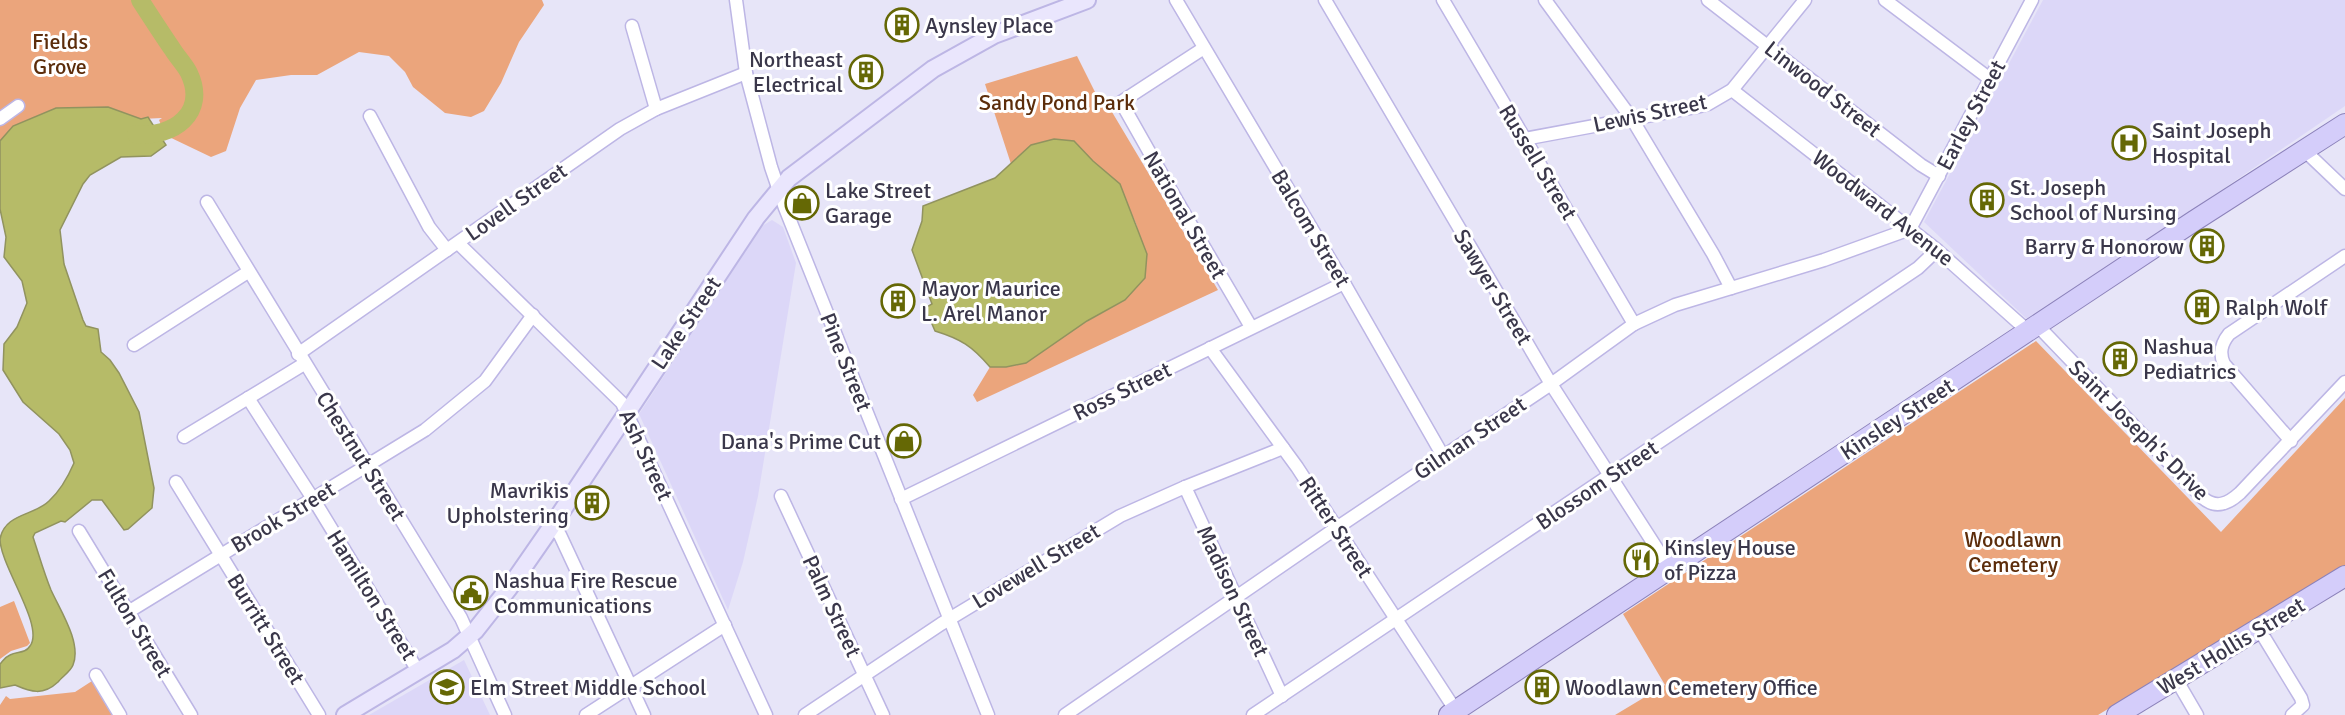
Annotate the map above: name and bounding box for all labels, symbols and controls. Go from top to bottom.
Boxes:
building icon: Aynsley Place [884,7,920,43]
place label: Aynsley Place [925,12,1053,39]
park label: Fields Grove [32,28,88,80]
street label: Linwood Street [1759,35,1887,143]
place label: Northeast Electrical [749,46,843,98]
building icon: Northeast Electrical [848,54,884,90]
street label: Earley Street [1931,55,2011,175]
street label: Lewis Street [1591,88,1710,138]
park label: Sandy Pond Park [979,89,1135,116]
street label: Russell Street [1493,99,1583,225]
place label: Saint Joseph Hospital [2152,117,2272,169]
hospital icon: Saint Joseph Hospital [2111,125,2147,161]
street label: Woodward Avenue [1807,144,1959,272]
street label: National Street [1138,146,1233,284]
street label: Lovell Street [460,157,572,247]
street label: Balcom Street [1265,164,1357,292]
place label: St. Joseph School of Nursing [2010,174,2177,226]
place label: Lake Street Garage [825,177,931,229]
building icon: St. Joseph School of Nursing [1969,182,2005,218]
shop icon: Lake Street Garage [784,185,820,221]
street label: Sawyer Street [1448,224,1538,350]
building icon: Barry & Honorow [2189,228,2225,264]
place label: Barry & Honorow [2025,233,2184,260]
street label: Lake Street [645,271,727,375]
place label: Mayor Maurice L. Arel Manor [921,275,1061,327]
building icon: Mayor Maurice L. Arel Manor [880,283,916,319]
building icon: Ralph Wolf [2184,289,2220,325]
place label: Ralph Wolf [2225,294,2329,321]
street label: Pine Street [814,309,878,415]
place label: Nashua Pediatrics [2143,333,2237,385]
building icon: Nashua Pediatrics [2102,341,2138,377]
street label: Saint Joseph's Drive [2063,354,2215,506]
street label: Ross Street [1069,356,1176,426]
street label: Kinsley Street [1835,372,1959,466]
street label: Chestnut Street [310,386,412,526]
street label: Gilman Street [1409,390,1531,485]
street label: Ash Street [613,405,679,505]
shop icon: Dana's Prime Cut [886,423,922,459]
place label: Dana's Prime Cut [721,428,881,455]
street label: Blossom Street [1531,434,1663,536]
street label: Ritter Street [1293,471,1379,583]
street label: Brook Street [226,475,340,559]
place label: Mavrikis Upholstering [447,477,569,529]
building icon: Mavrikis Upholstering [574,485,610,521]
street label: Lovewell Street [967,517,1105,615]
street label: Madison Street [1191,521,1275,661]
street label: Hamilton Street [321,525,423,665]
park label: Woodlawn Cemetery [1964,526,2062,578]
place label: Kinsley House of Pizza [1664,534,1796,586]
restaurant icon: Kinsley House of Pizza [1623,542,1659,578]
street label: Palm Street [797,551,867,662]
street label: Fulton Street [92,564,178,683]
place label: Nashua Fire Rescue Communications [494,567,678,619]
street label: Burritt Street [221,569,311,690]
public building icon: Nashua Fire Rescue Communications [453,575,489,611]
street label: West Hollis Street [2152,591,2310,701]
school or university icon: Elm Street Middle School [429,669,465,705]
building icon: Woodlawn Cemetery Office [1524,669,1560,705]
place label: Elm Street Middle School [470,674,707,701]
place label: Woodlawn Cemetery Office [1565,674,1818,701]

